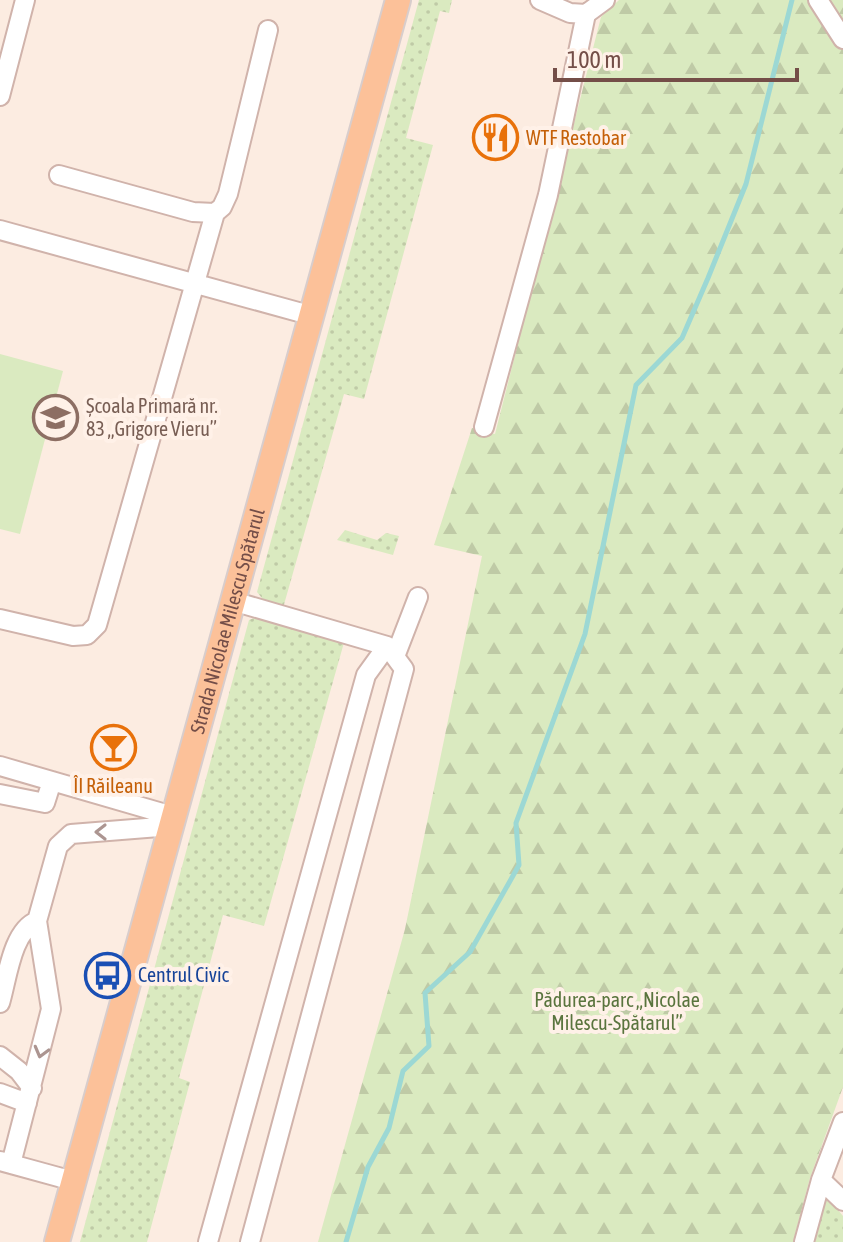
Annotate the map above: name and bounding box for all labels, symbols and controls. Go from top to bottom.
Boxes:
scale bar [555,32,797,82]
text: 100 m [567,46,621,73]
restaurant icon: WTF Restobar [471,114,519,162]
place label: WTF Restobar [526,126,627,149]
school or university icon: Școala Primară nr. 83 „Grigore Vieru” [31,394,79,442]
place label: Școala Primară nr. 83 „Grigore Vieru” [86,394,218,440]
street label: Strada Nicolae Milescu Spătarul [185,505,269,736]
bar icon: ÎI Răileanu [89,723,137,771]
place label: ÎI Răileanu [73,774,153,797]
one-way arrow [94,823,107,841]
bus stop icon: Centrul Civic [83,951,131,999]
place label: Centrul Civic [138,963,230,986]
park label: Pădurea-parc „Nicolae Milescu-Spătarul” [534,988,700,1034]
one-way arrow [34,1045,50,1059]

